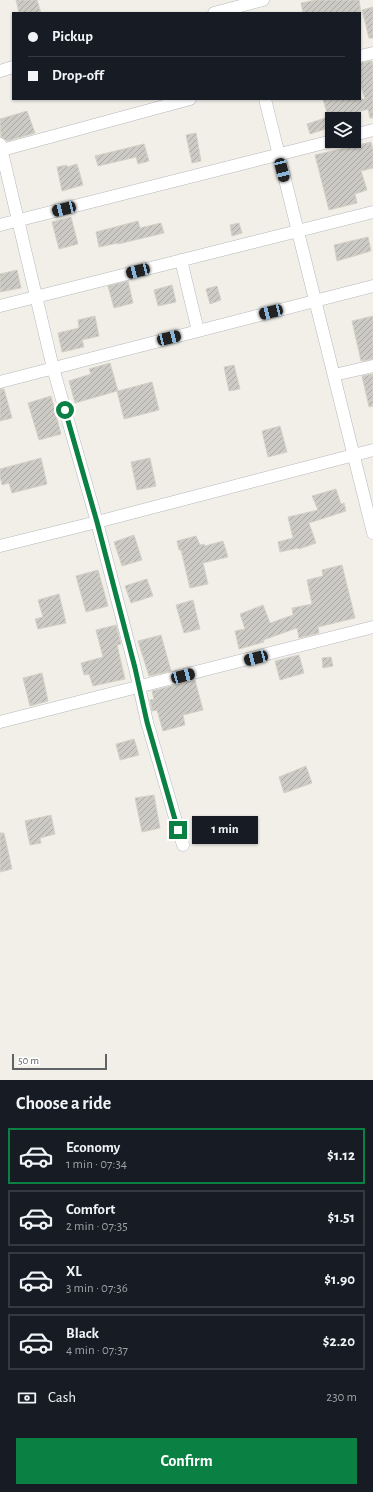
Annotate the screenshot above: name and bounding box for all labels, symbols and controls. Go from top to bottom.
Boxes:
text: Pickup [52,29,93,44]
text: Drop-off [52,68,104,83]
map controls [325,112,361,148]
button: layers [325,112,361,148]
car [273,157,291,183]
car [51,200,77,218]
car [125,262,151,280]
car [258,303,284,321]
car [156,329,182,347]
route start [56,401,74,419]
car [243,649,269,667]
car [170,667,196,685]
callout: 1 min [192,816,258,844]
route end [169,821,187,839]
text: 1 min [211,823,239,836]
scale bar [12,1052,107,1071]
text: 50 m [18,1055,39,1066]
text: Choose a ride [16,1095,111,1113]
icon: car [18,1138,54,1174]
text: Economy [66,1140,120,1155]
text: $1.12 [327,1148,355,1163]
text: 1 min · 07:34 [66,1158,127,1171]
icon: car [18,1200,54,1236]
text: Comfort [66,1202,115,1217]
text: $1.51 [328,1210,355,1225]
text: 2 min · 07:35 [66,1220,128,1233]
icon: car [18,1262,54,1298]
text: XL [66,1264,82,1279]
text: $1.90 [324,1272,355,1287]
text: 3 min · 07:36 [66,1282,128,1295]
icon: car [18,1324,54,1360]
text: Black [66,1326,99,1341]
text: $2.20 [323,1334,355,1349]
text: 4 min · 07:37 [66,1344,128,1357]
icon: cash [16,1387,38,1409]
text: Cash [48,1390,76,1405]
text: 230 m [326,1391,357,1404]
button: Confirm [16,1438,357,1484]

